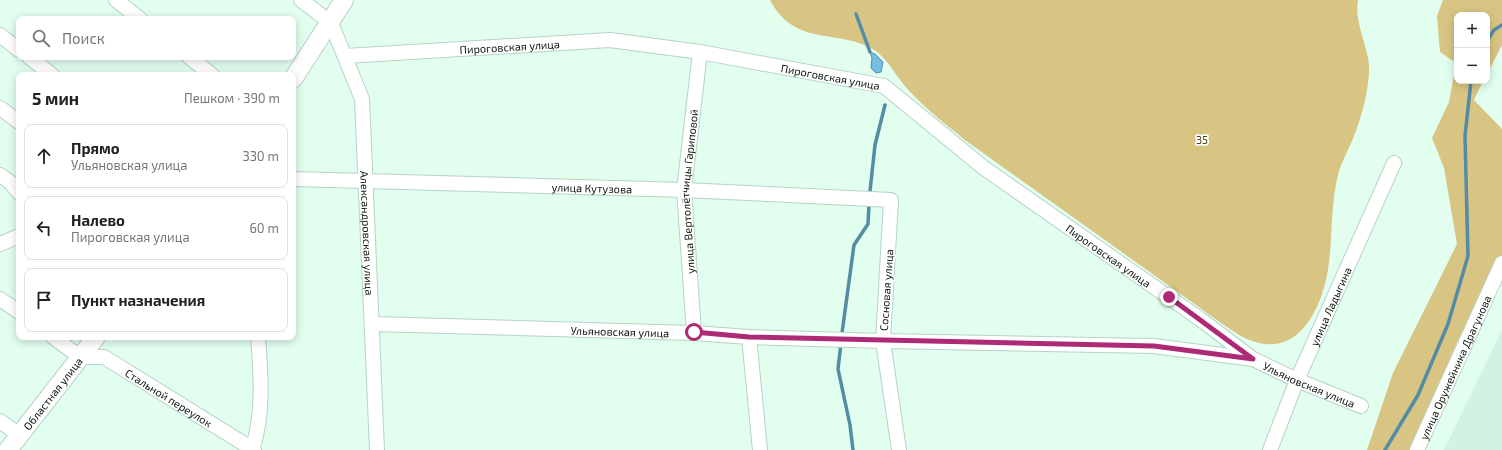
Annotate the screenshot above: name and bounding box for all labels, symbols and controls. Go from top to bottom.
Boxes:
map controls [1454,12,1490,84]
button: + [1454,12,1490,48]
search box [16,16,296,60]
icon: search [30,27,52,49]
text: Поиск [62,29,105,47]
street label: Пироговская улица [459,37,560,56]
button: − [1454,48,1490,84]
street label: Пироговская улица [780,61,881,92]
text: 5 мин [32,88,79,108]
text: Пешком · 390 m [184,90,280,106]
street label: улица Вертолётчицы Гариповой [677,108,700,274]
park label: 35 [1196,133,1208,146]
text: Прямо [71,139,120,157]
icon: ahead [33,145,55,167]
text: 330 m [242,148,279,164]
text: Ульяновская улица [71,157,187,173]
street label: Александровская улица [359,170,377,296]
street label: улица Кутузова [551,180,632,195]
text: Налево [71,211,125,229]
icon: left [33,217,55,239]
text: 60 m [249,220,279,236]
street label: Пироговская улица [1064,221,1154,289]
text: Пироговская улица [71,229,190,245]
street label: Сосновая улица [877,249,896,331]
street label: улица Ладыгина [1307,265,1353,348]
route end [1160,288,1178,306]
icon: arrive [33,289,55,311]
text: Пункт назначения [71,291,205,309]
street label: улица Оружейника Драгунова [1416,293,1493,442]
street label: Ульяновская улица [570,323,669,339]
route start [685,323,703,341]
street label: Областная улица [20,354,85,432]
street label: Ульяновская улица [1261,358,1357,409]
street label: Стальной переулок [123,365,215,429]

